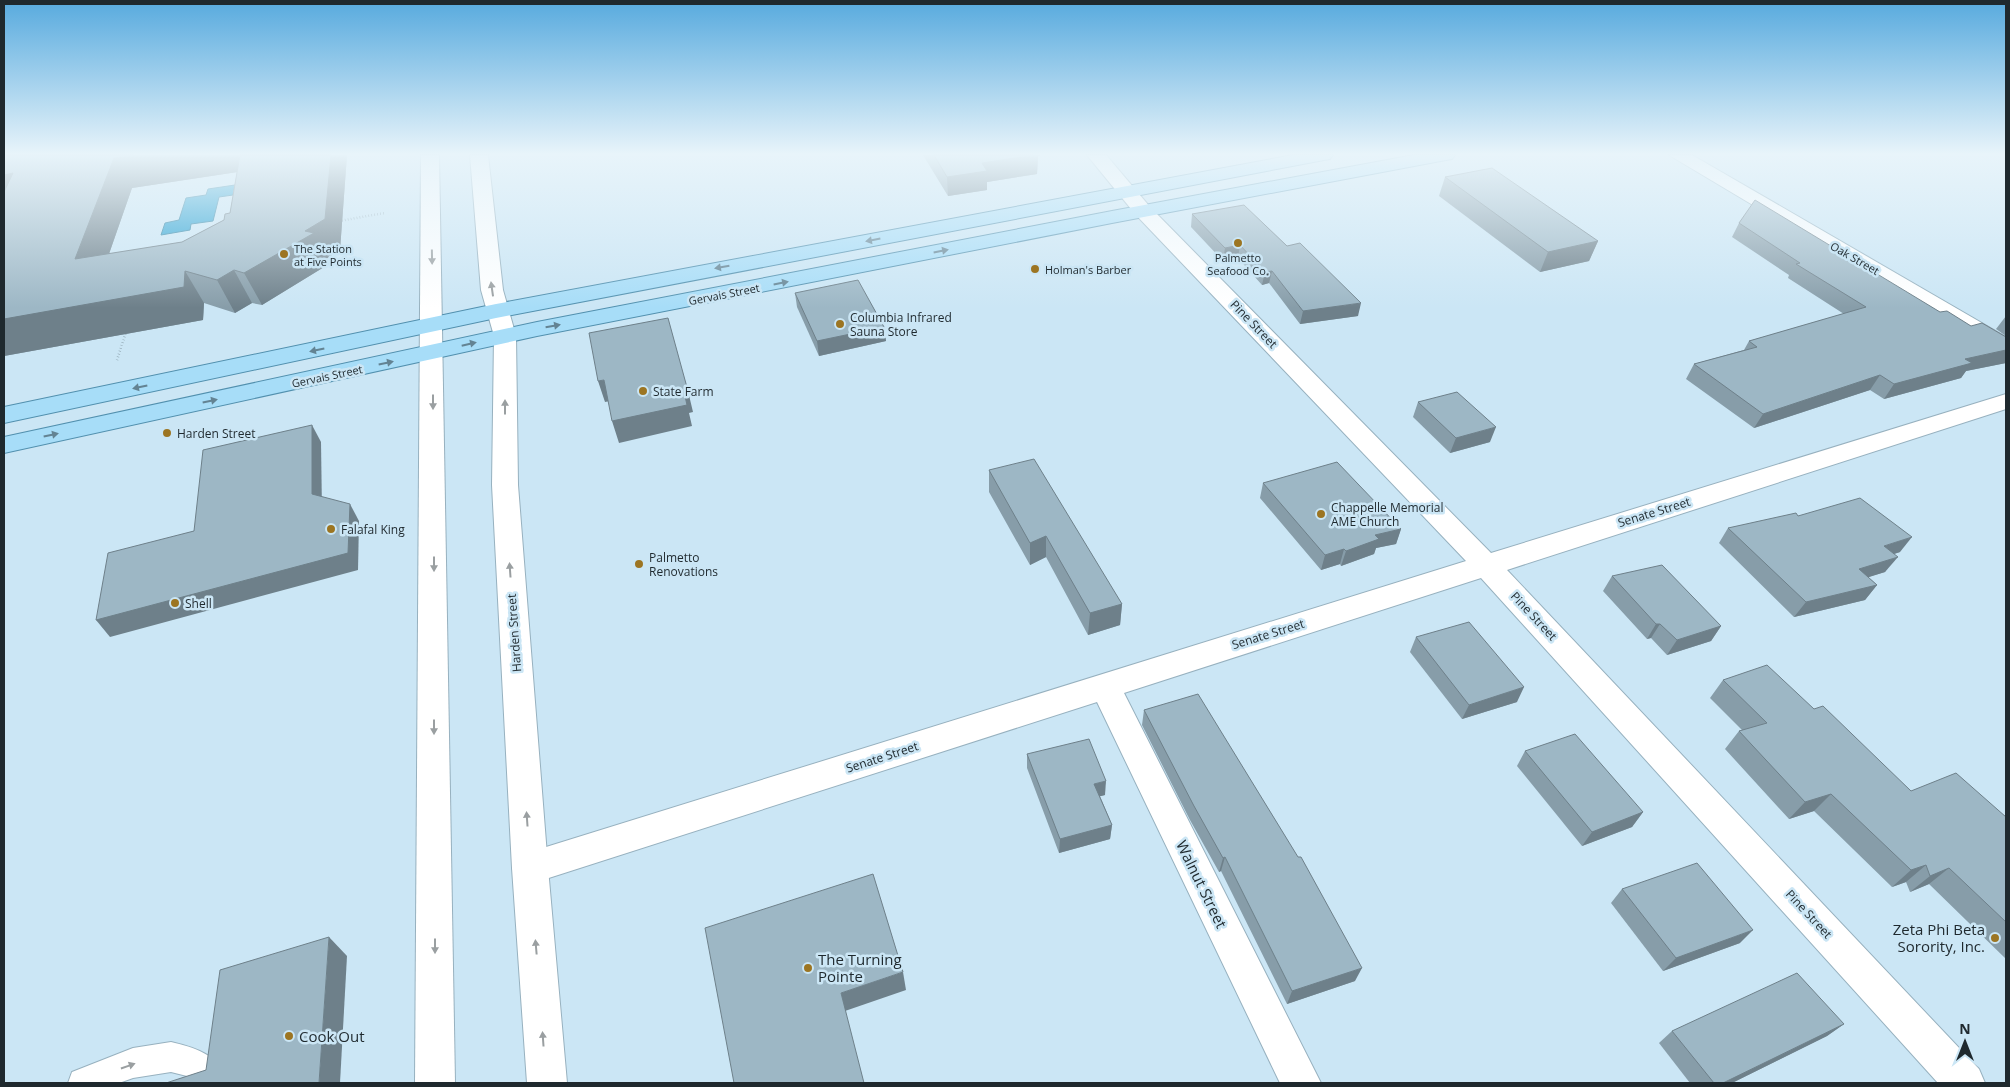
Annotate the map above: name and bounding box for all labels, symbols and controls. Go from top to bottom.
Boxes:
one-way arrow [865,236,880,244]
marker: Palmetto Seafood Co. [1232,237,1244,249]
street label: Oak Street [1828,238,1882,278]
place label: The Station at Five Points [294,241,362,269]
one-way arrow [933,247,948,255]
marker: The Station at Five Points [278,248,290,260]
one-way arrow [428,249,436,265]
place label: Palmetto Seafood Co. [1207,250,1269,278]
place label: Holman's Barber [1045,262,1132,277]
marker: Holman's Barber [1029,263,1041,275]
one-way arrow [714,264,730,272]
one-way arrow [774,279,789,287]
street label: Gervais Street [687,280,761,308]
one-way arrow [488,281,496,297]
street label: Pine Street [1227,296,1281,352]
place label: Columbia Infrared Sauna Store [850,309,952,340]
marker: Columbia Infrared Sauna Store [834,318,846,330]
one-way arrow [545,322,560,330]
one-way arrow [461,340,476,348]
one-way arrow [309,346,324,354]
one-way arrow [379,359,394,367]
street label: Gervais Street [290,361,364,391]
one-way arrow [132,383,148,391]
place label: State Farm [653,383,714,400]
marker: State Farm [637,385,649,397]
one-way arrow [429,394,437,410]
one-way arrow [203,397,218,405]
one-way arrow [501,399,509,415]
place label: Harden Street [177,425,256,442]
marker: Harden Street [161,427,173,439]
one-way arrow [44,431,59,439]
street label: Senate Street [1616,493,1692,531]
place label: Chappelle Memorial AME Church [1331,499,1443,530]
marker: Chappelle Memorial AME Church [1315,508,1327,520]
place label: Falafal King [341,521,405,538]
marker: Falafal King [325,523,337,535]
place label: Palmetto Renovations [649,549,718,580]
one-way arrow [430,556,438,572]
marker: Palmetto Renovations [633,558,645,570]
one-way arrow [506,562,514,578]
street label: Pine Street [1507,588,1561,644]
street label: Harden Street [503,593,525,673]
place label: Shell [185,595,212,612]
marker: Shell [169,597,181,609]
street label: Senate Street [1230,615,1306,653]
one-way arrow [430,719,438,735]
street label: Senate Street [844,737,920,777]
one-way arrow [522,811,530,827]
street label: Walnut Street [1172,837,1232,931]
street label: Pine Street [1782,886,1836,942]
place label: Zeta Phi Beta Sorority, Inc. [1893,919,1985,956]
marker: Zeta Phi Beta Sorority, Inc. [1989,932,2001,944]
one-way arrow [431,938,439,954]
one-way arrow [532,938,540,954]
place label: The Turning Pointe [818,949,902,986]
marker: The Turning Pointe [802,962,814,974]
north arrow [1940,1017,1990,1067]
text: N [1959,1019,1971,1038]
place label: Cook Out [299,1026,365,1046]
marker: Cook Out [283,1030,295,1042]
one-way arrow [539,1031,547,1047]
one-way arrow [121,1061,136,1069]

